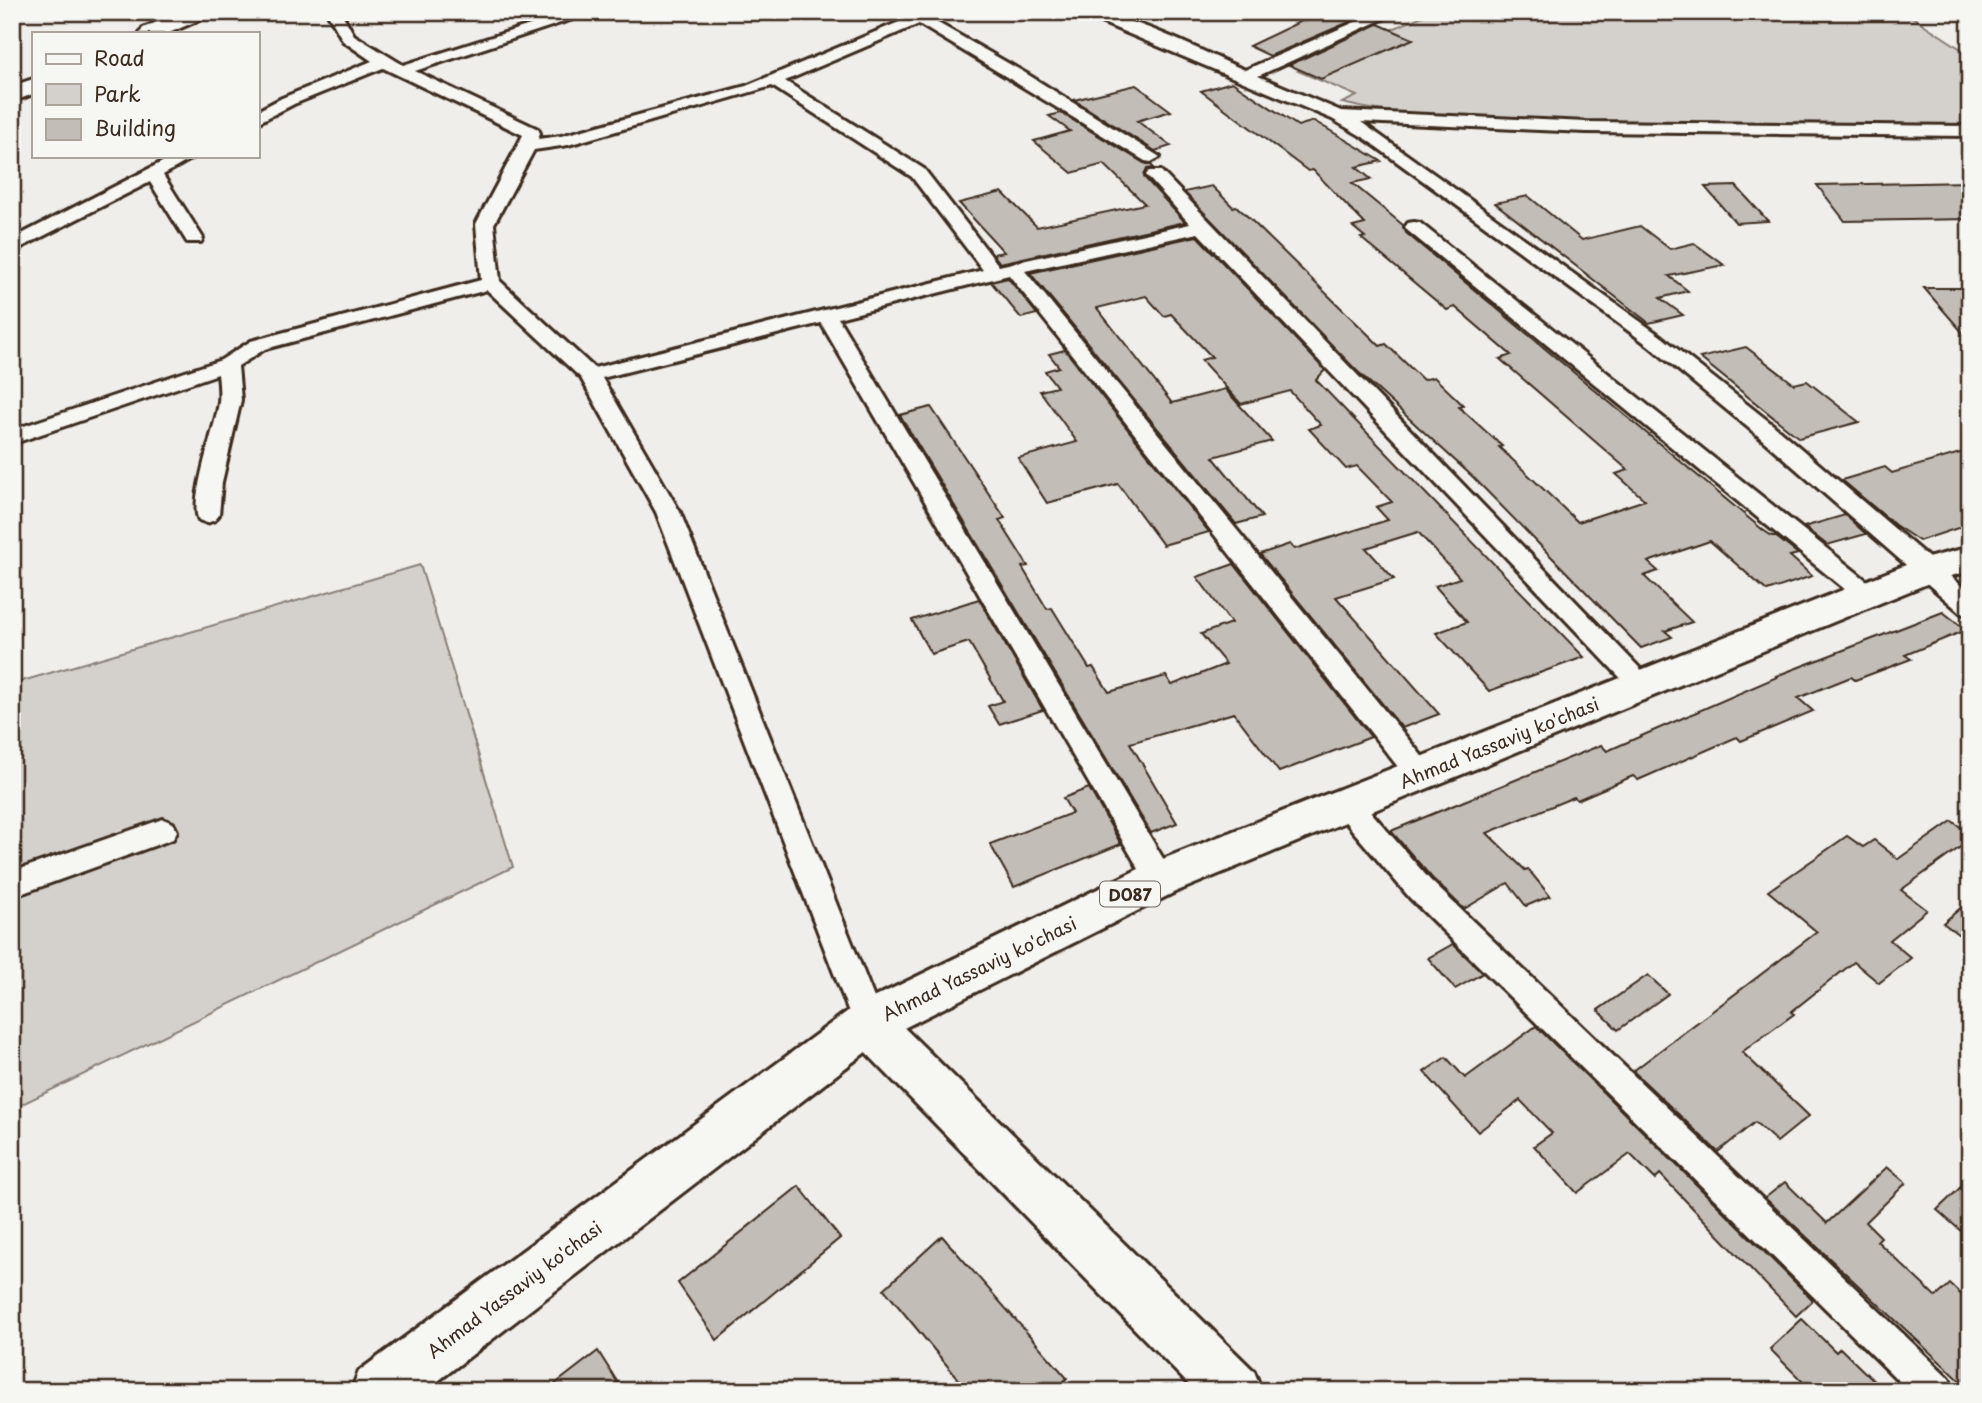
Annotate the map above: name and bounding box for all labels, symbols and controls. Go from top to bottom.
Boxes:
legend [32,32,259,158]
text: Road [94,41,145,73]
text: Park [94,77,141,109]
text: Building [94,111,176,143]
street label: Ahmad Yassaviy ko'chasi [1395,690,1603,794]
road number: D087 [1100,881,1160,906]
street label: Ahmad Yassaviy ko'chasi [877,909,1081,1027]
street label: Ahmad Yassaviy ko'chasi [421,1214,607,1364]

